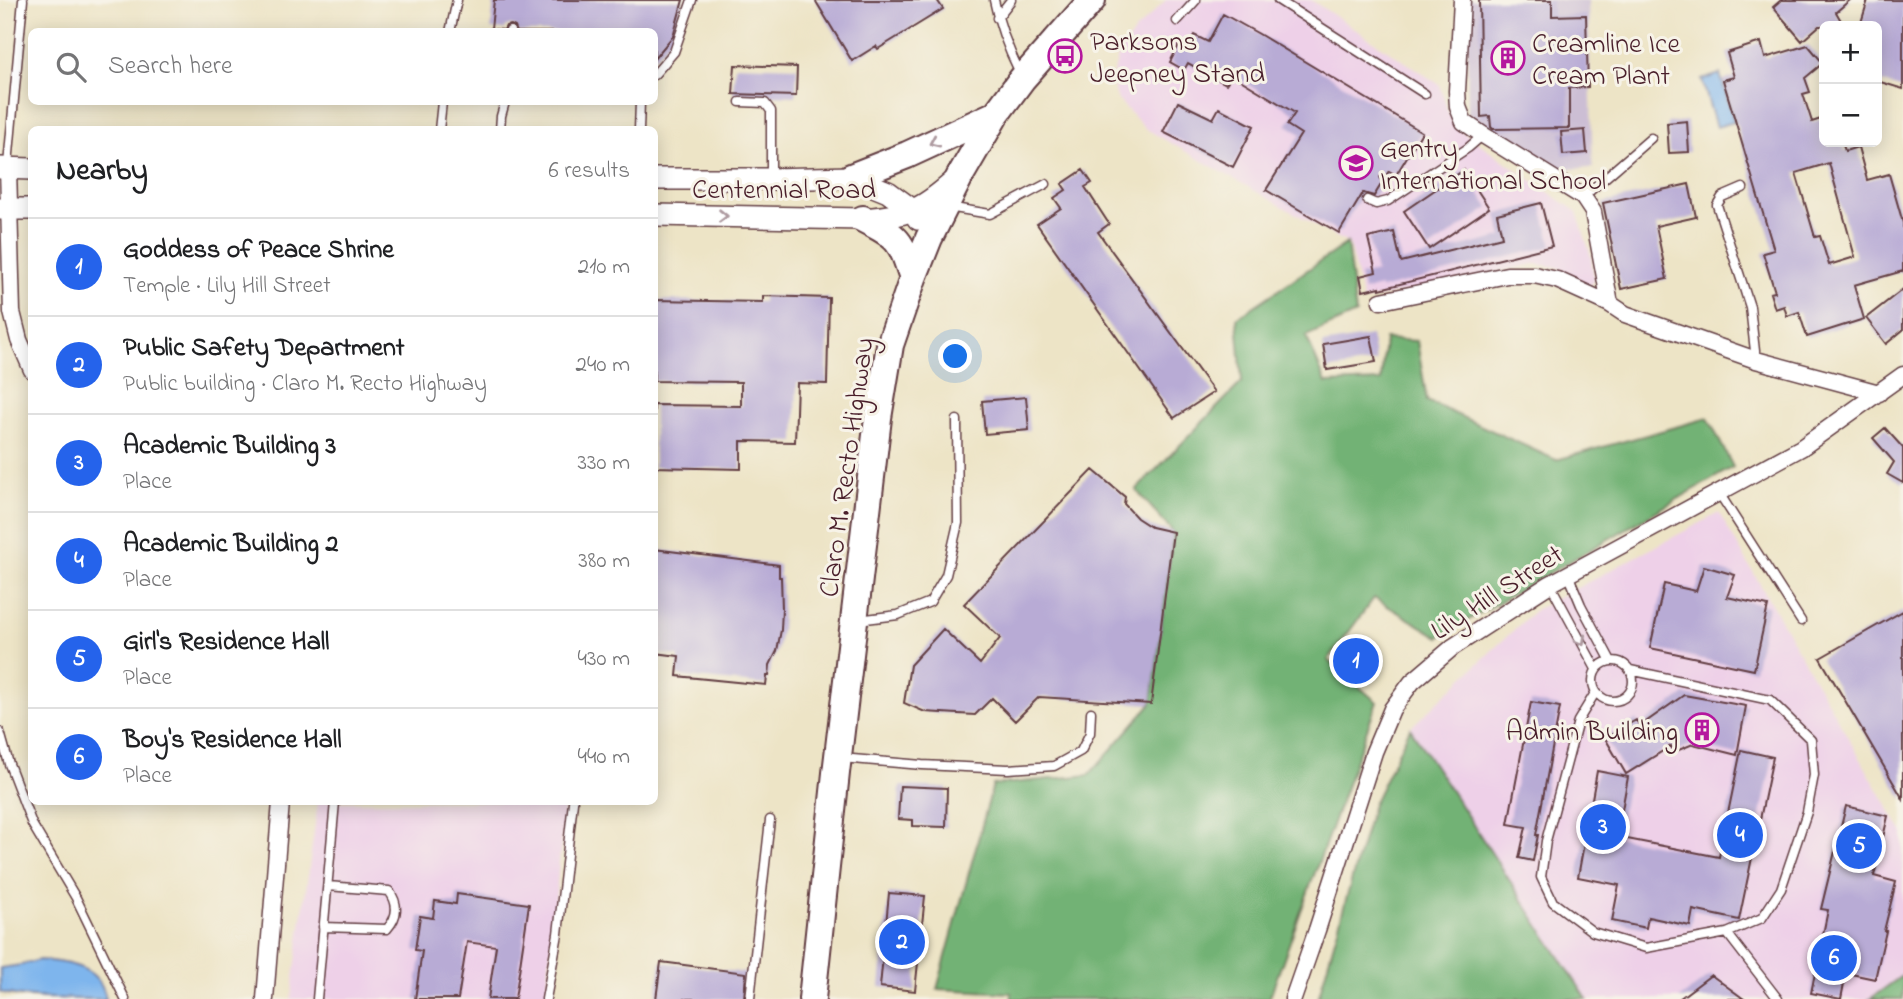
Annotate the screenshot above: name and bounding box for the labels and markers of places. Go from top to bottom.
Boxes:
place label: Parksons Jeepney Stand [1090,23,1265,96]
place label: Creamline Ice Cream Plant [1532,25,1681,98]
bus stop icon: Parksons Jeepney Stand [1046,37,1084,75]
building icon: Creamline Ice Cream Plant [1489,39,1527,77]
place label: Gentry International School [1380,130,1606,203]
school or university icon: Gentry International School [1337,144,1375,182]
pin: 1 [1333,635,1379,687]
building icon: Admin Building [1683,711,1721,749]
place label: Admin Building [1506,713,1678,754]
pin: 3 [1580,801,1626,853]
pin: 4 [1717,809,1763,861]
pin: 5 [1836,820,1882,872]
pin: 2 [879,916,925,968]
pin: 6 [1811,932,1857,984]

